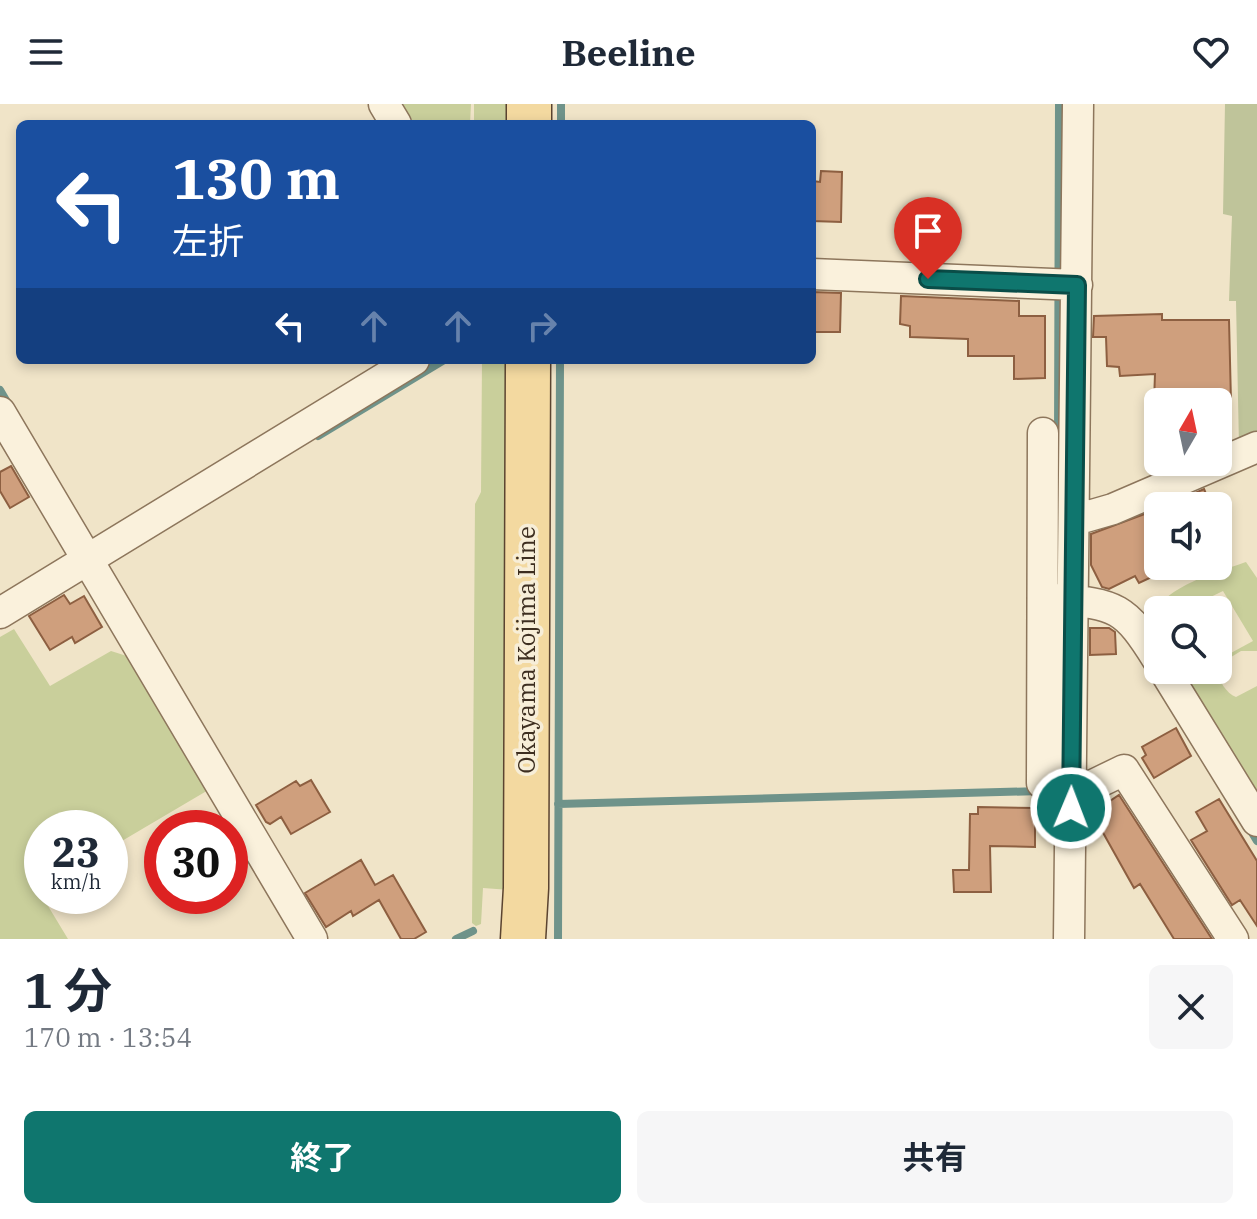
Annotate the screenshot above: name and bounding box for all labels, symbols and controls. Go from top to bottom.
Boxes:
text: Beeline [561,29,696,76]
icon: menu [24,30,68,74]
icon: heart [1189,30,1233,74]
text: 130 m [172,142,340,214]
icon: left [40,152,144,256]
pin [894,197,962,279]
icon: arrive [906,209,950,253]
text: 左折 [172,217,244,264]
icon: left [268,304,312,348]
icon: ahead [352,304,396,348]
icon: ahead [436,304,480,348]
icon: right [520,304,564,348]
north arrow [1144,388,1232,476]
map controls [1144,388,1232,684]
button: sound [1144,492,1232,580]
street label: Okayama Kojima Line [510,526,542,774]
button: search [1144,596,1232,684]
position arrow [1029,766,1113,850]
speed limit sign: 30 [144,810,248,914]
text: 23 [52,826,100,878]
text: km/h [51,868,101,895]
text: 1 分 [24,959,112,1021]
button: close [1149,965,1233,1049]
text: 170 m · 13:54 [24,1020,192,1054]
button: 終了 [24,1111,621,1203]
button: 共有 [637,1111,1233,1203]

